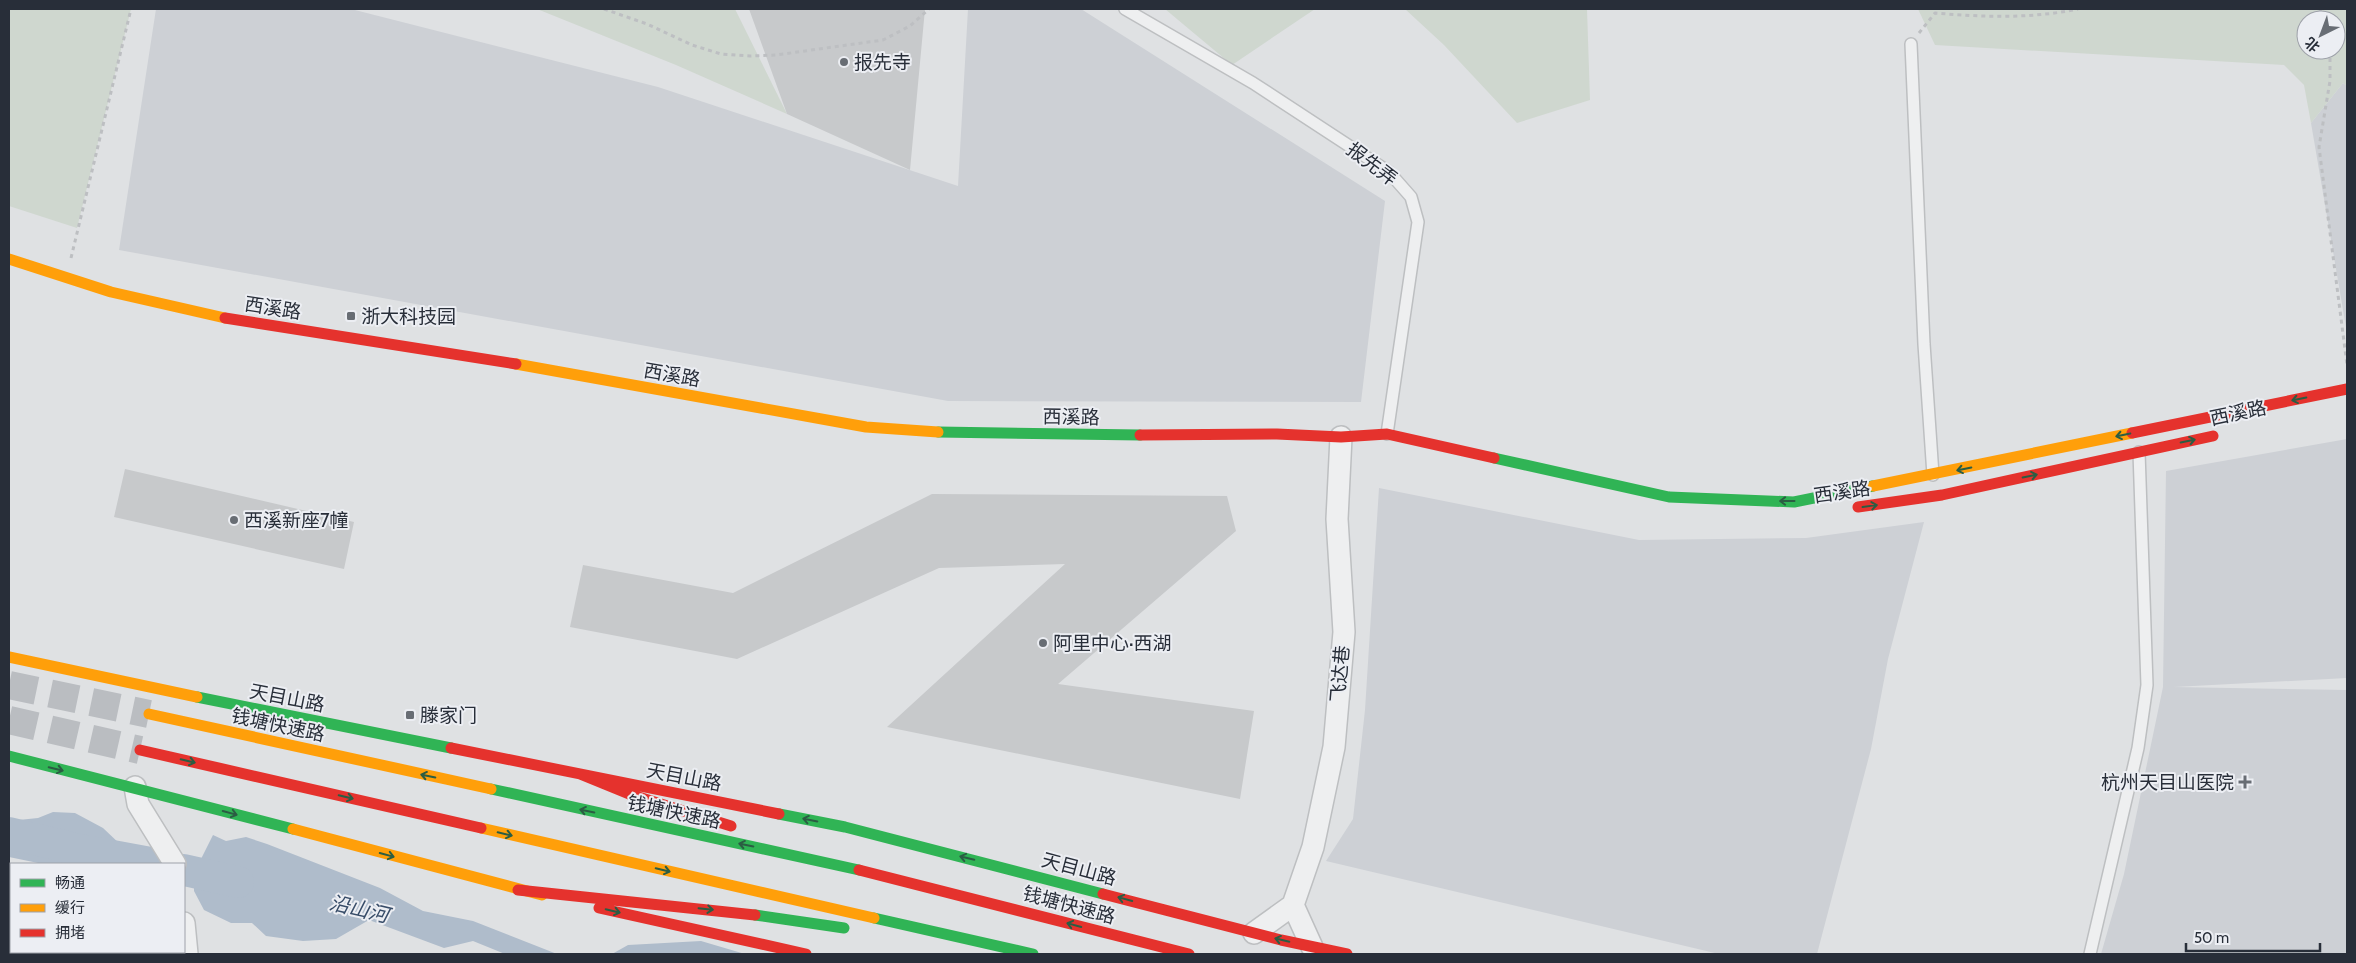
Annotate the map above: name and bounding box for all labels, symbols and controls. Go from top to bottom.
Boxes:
north arrow [2296,10,2346,60]
text: 北 [2301,33,2324,56]
place label: 报先寺 [854,51,911,74]
marker: 报先寺 [838,56,850,68]
street label: 报先弄 [1342,138,1402,190]
street label: 西溪路 [243,292,303,324]
place label: 浙大科技园 [361,305,456,328]
marker: 浙大科技园 [345,310,357,322]
street label: 西溪路 [642,359,702,391]
one-way arrow [2292,395,2308,404]
street label: 西溪路 [2208,396,2268,430]
street label: 西溪路 [1042,405,1100,429]
one-way arrow [2116,431,2132,441]
one-way arrow [2180,436,2196,446]
one-way arrow [1957,464,1973,474]
one-way arrow [2021,471,2037,480]
street label: 西溪路 [1812,477,1872,507]
one-way arrow [1780,496,1796,506]
one-way arrow [1862,500,1878,510]
place label: 西溪新座7幢 [244,509,349,532]
marker: 西溪新座7幢 [228,514,240,526]
place label: 阿里中心·西湖 [1053,632,1172,655]
marker: 阿里中心·西湖 [1037,637,1049,649]
street label: 飞达巷 [1326,645,1354,703]
street label: 天目山路 [247,679,327,717]
street label: 钱塘快速路 [229,704,327,746]
place label: 滕家门 [420,704,477,727]
marker: 滕家门 [404,709,416,721]
one-way arrow [179,757,195,766]
street label: 天目山路 [644,758,724,796]
one-way arrow [47,765,63,774]
one-way arrow [421,771,437,780]
place label: 杭州天目山医院 [2101,771,2234,794]
marker: 杭州天目山医院 [2238,775,2252,789]
street label: 钱塘快速路 [625,791,723,833]
one-way arrow [338,793,354,802]
one-way arrow [580,805,596,815]
one-way arrow [222,808,238,818]
one-way arrow [802,814,818,824]
one-way arrow [496,830,512,839]
one-way arrow [738,840,754,849]
street label: 天目山路 [1039,848,1119,890]
one-way arrow [379,850,395,860]
one-way arrow [960,853,976,862]
legend [10,863,185,953]
one-way arrow [655,866,671,875]
text: 畅通 [55,874,85,892]
street label: 钱塘快速路 [1020,882,1118,928]
water label: 沿山河 [327,891,395,928]
one-way arrow [1117,894,1133,903]
text: 缓行 [55,899,85,917]
one-way arrow [698,904,714,914]
one-way arrow [604,907,620,916]
one-way arrow [1066,920,1082,929]
scale bar [2186,920,2320,952]
text: 拥堵 [55,924,85,942]
text: 50 m [2194,929,2229,947]
one-way arrow [1274,935,1290,944]

